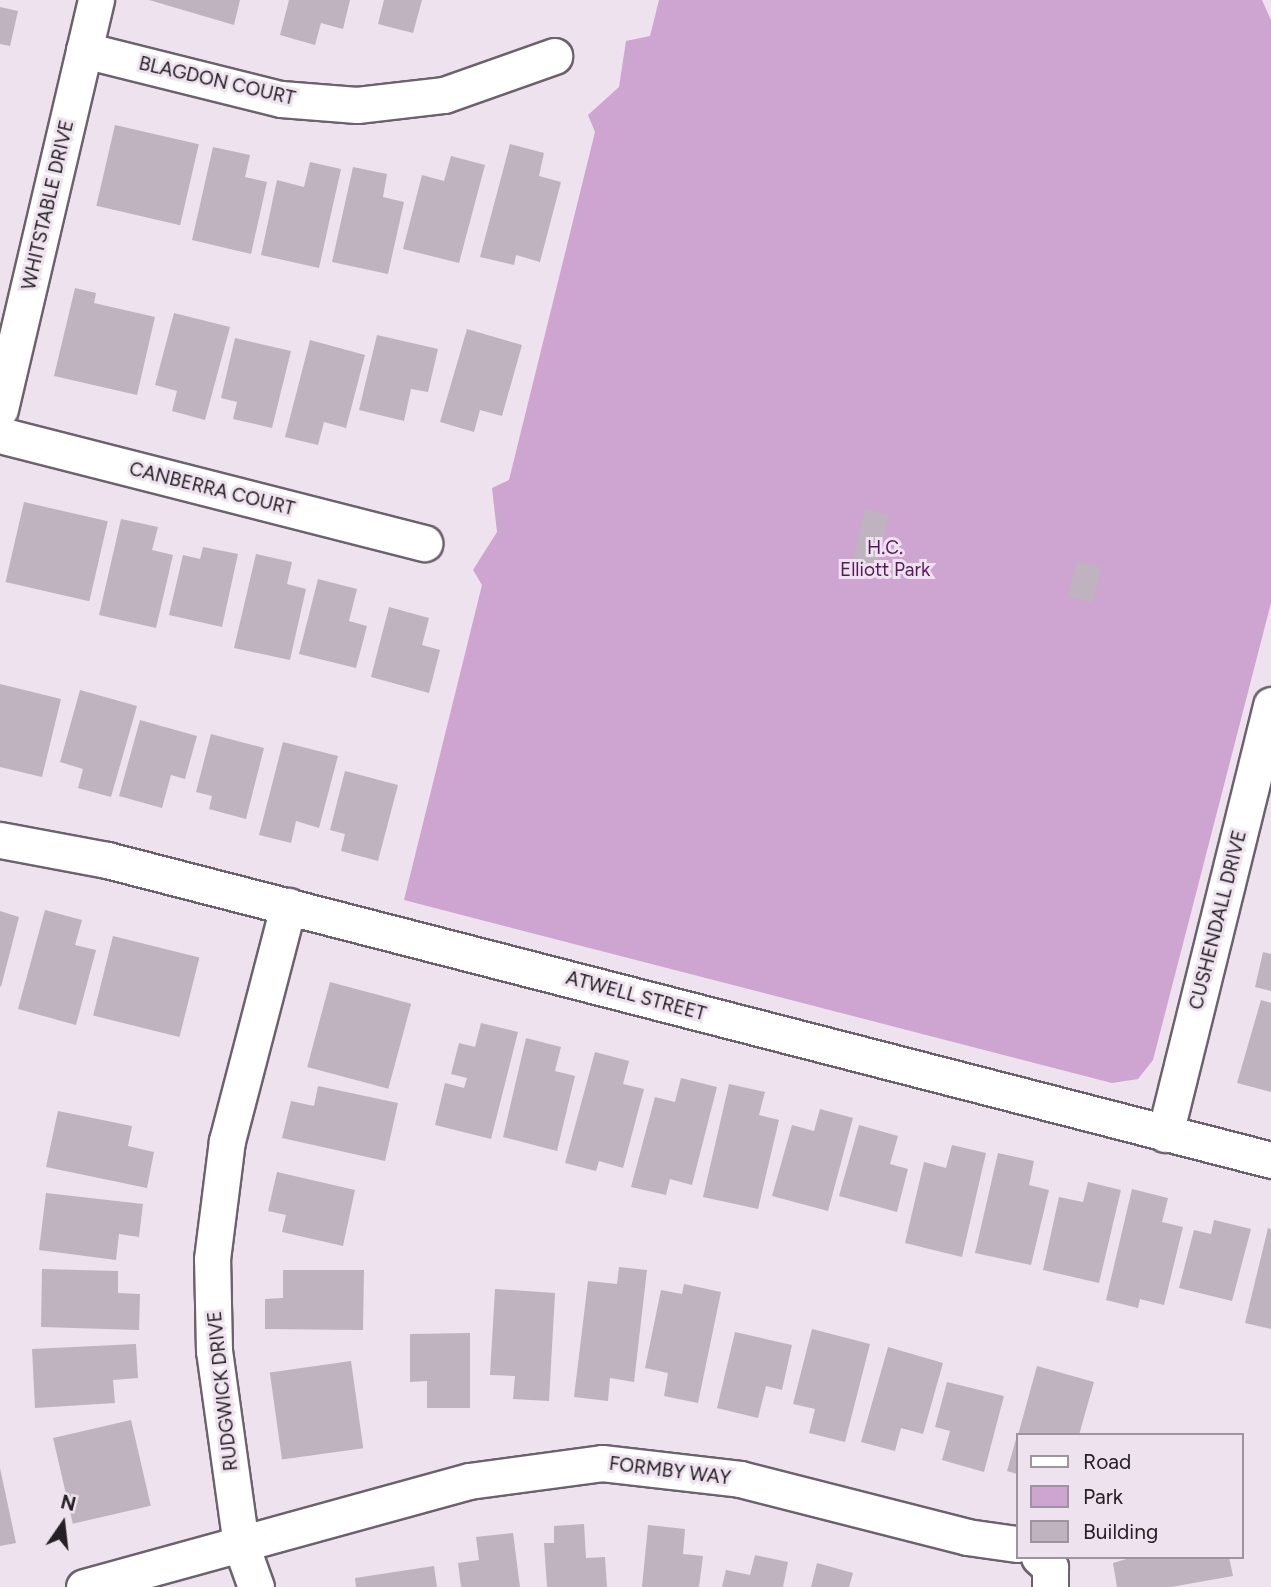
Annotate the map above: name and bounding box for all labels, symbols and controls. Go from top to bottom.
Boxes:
street label: BLAGDON COURT [137,52,297,110]
street label: WHITSTABLE DRIVE [17,118,79,292]
street label: CANBERRA COURT [127,457,297,521]
park label: H.C. Elliott Park [840,537,930,581]
street label: CUSHENDALL DRIVE [1185,828,1251,1012]
street label: ATWELL STREET [563,966,709,1026]
street label: RUDGWICK DRIVE [203,1310,243,1472]
legend [1016,1433,1243,1559]
text: Road [1083,1449,1131,1474]
street label: FORMBY WAY [608,1452,732,1490]
text: Park [1083,1484,1123,1509]
north arrow [28,1489,98,1559]
text: N [58,1490,78,1516]
text: Building [1083,1519,1158,1544]

